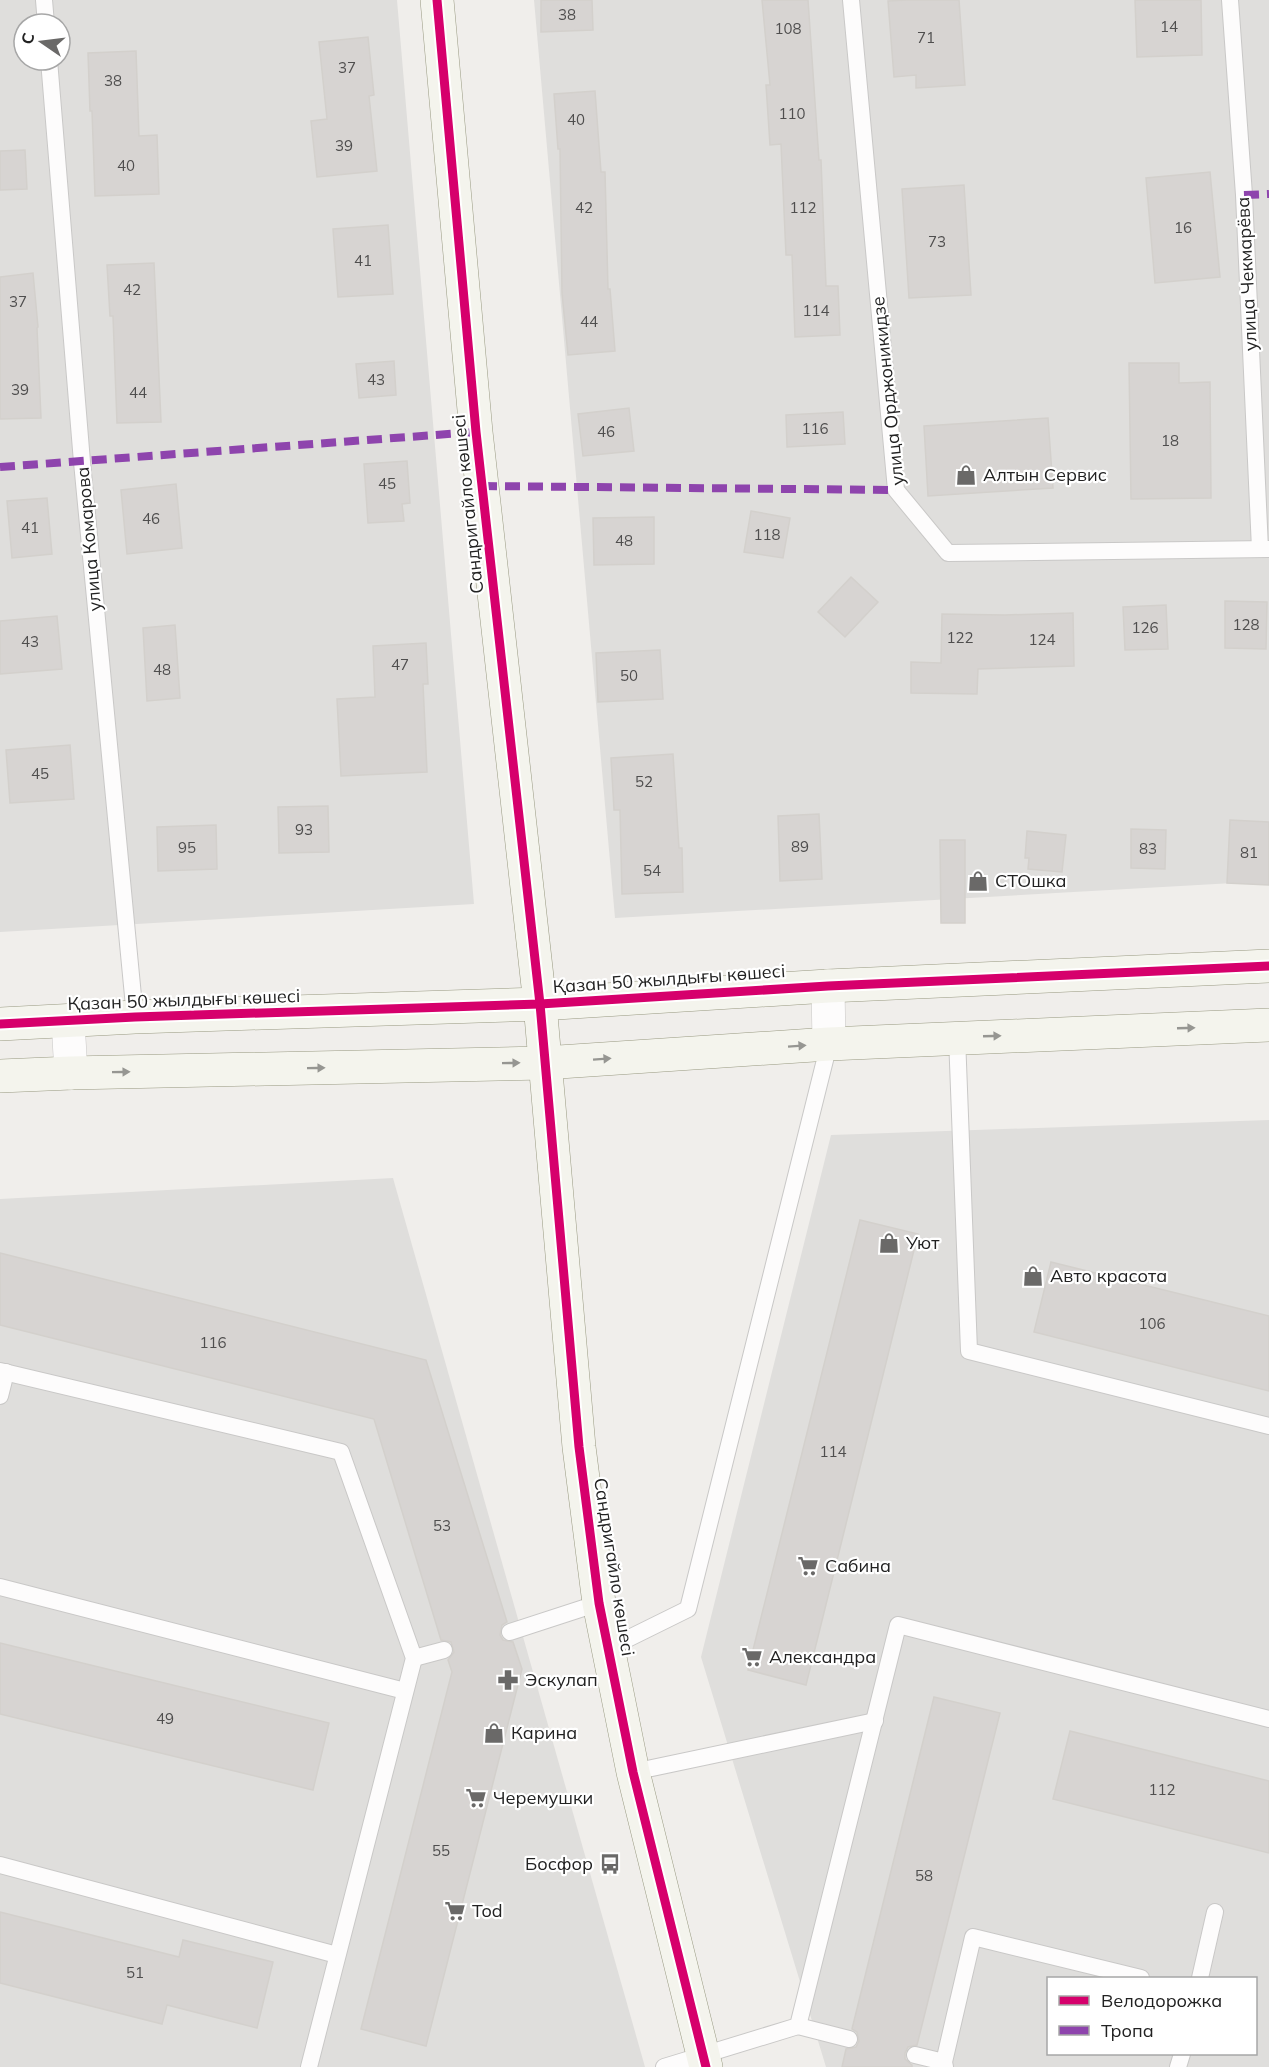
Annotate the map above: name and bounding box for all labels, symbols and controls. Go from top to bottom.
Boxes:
house number: 38 [558,5,576,24]
north arrow [12,12,72,72]
house number: 14 [1160,17,1178,36]
house number: 108 [774,19,802,38]
house number: 71 [917,28,935,47]
text: С [16,31,38,46]
house number: 37 [338,58,356,77]
house number: 38 [104,71,122,90]
house number: 110 [778,104,806,123]
house number: 40 [567,110,585,129]
house number: 39 [335,136,353,155]
house number: 40 [117,156,135,175]
street label: улица Чекмарёва [1231,196,1262,352]
house number: 42 [575,198,593,217]
house number: 112 [789,198,817,217]
house number: 16 [1174,218,1192,237]
house number: 73 [928,232,946,251]
house number: 41 [354,251,372,270]
house number: 42 [123,280,141,299]
house number: 37 [9,292,27,311]
street label: улица Орджоникидзе [866,295,909,487]
house number: 114 [802,301,830,320]
house number: 44 [580,312,598,331]
house number: 43 [367,370,385,389]
house number: 39 [11,380,29,399]
house number: 44 [129,383,147,402]
street label: Сандригайло көшесі [447,413,488,595]
house number: 116 [801,419,829,438]
house number: 46 [597,422,615,441]
house number: 18 [1161,431,1179,450]
shop icon: Алтын Сервис [954,463,978,487]
place label: Алтын Сервис [983,463,1107,486]
street label: улица Комарова [71,466,106,612]
house number: 45 [378,474,396,493]
house number: 46 [142,509,160,528]
house number: 41 [21,518,39,537]
house number: 118 [753,525,781,544]
house number: 48 [615,531,633,550]
house number: 128 [1232,615,1260,634]
house number: 126 [1131,618,1159,637]
house number: 122 [946,628,974,647]
house number: 124 [1028,630,1056,649]
house number: 43 [21,632,39,651]
house number: 47 [391,655,409,674]
house number: 48 [153,660,171,679]
house number: 50 [620,666,638,685]
house number: 45 [31,764,49,783]
house number: 52 [635,772,653,791]
house number: 93 [295,820,313,839]
house number: 89 [791,837,809,856]
house number: 95 [178,838,196,857]
house number: 83 [1139,839,1157,858]
house number: 81 [1240,843,1258,862]
house number: 54 [643,861,661,880]
shop icon: СТОшка [966,869,990,893]
place label: СТОшка [995,869,1067,892]
street label: Қазан 50 жылдығы көшесі [552,959,786,998]
street label: Қазан 50 жылдығы көшесі [67,984,301,1015]
one-way arrow [1177,1023,1196,1033]
one-way arrow [982,1031,1001,1041]
one-way arrow [787,1041,806,1051]
one-way arrow [593,1054,612,1063]
one-way arrow [502,1059,521,1068]
one-way arrow [307,1063,326,1072]
one-way arrow [112,1067,131,1077]
shop icon: Уют [877,1231,901,1255]
place label: Уют [905,1231,940,1254]
shop icon: Авто красота [1021,1264,1045,1288]
place label: Авто красота [1050,1264,1167,1287]
house number: 106 [1138,1314,1166,1333]
house number: 116 [199,1333,227,1352]
house number: 114 [819,1442,847,1461]
street label: Сандригайло көшесі [589,1476,640,1658]
house number: 53 [433,1516,451,1535]
supermarket icon: Сабина [796,1554,820,1578]
place label: Сабина [825,1554,891,1577]
supermarket icon: Александра [740,1645,764,1669]
place label: Александра [769,1645,876,1668]
pharmacy icon: Эскулап [496,1668,520,1692]
place label: Эскулап [525,1668,598,1691]
house number: 49 [156,1709,174,1728]
shop icon: Карина [482,1721,506,1745]
place label: Карина [511,1721,577,1744]
house number: 112 [1148,1780,1176,1799]
supermarket icon: Черемушки [464,1786,488,1810]
place label: Черемушки [493,1786,593,1809]
house number: 55 [432,1841,450,1860]
place label: Босфор [525,1852,593,1875]
bus stop icon: Босфор [598,1852,622,1876]
house number: 58 [915,1866,933,1885]
supermarket icon: Tod [443,1899,467,1923]
place label: Tod [472,1899,503,1922]
house number: 51 [126,1963,144,1982]
legend [1047,1977,1257,2055]
text: Велодорожка [1101,1989,1222,2012]
text: Тропа [1101,2019,1154,2042]

